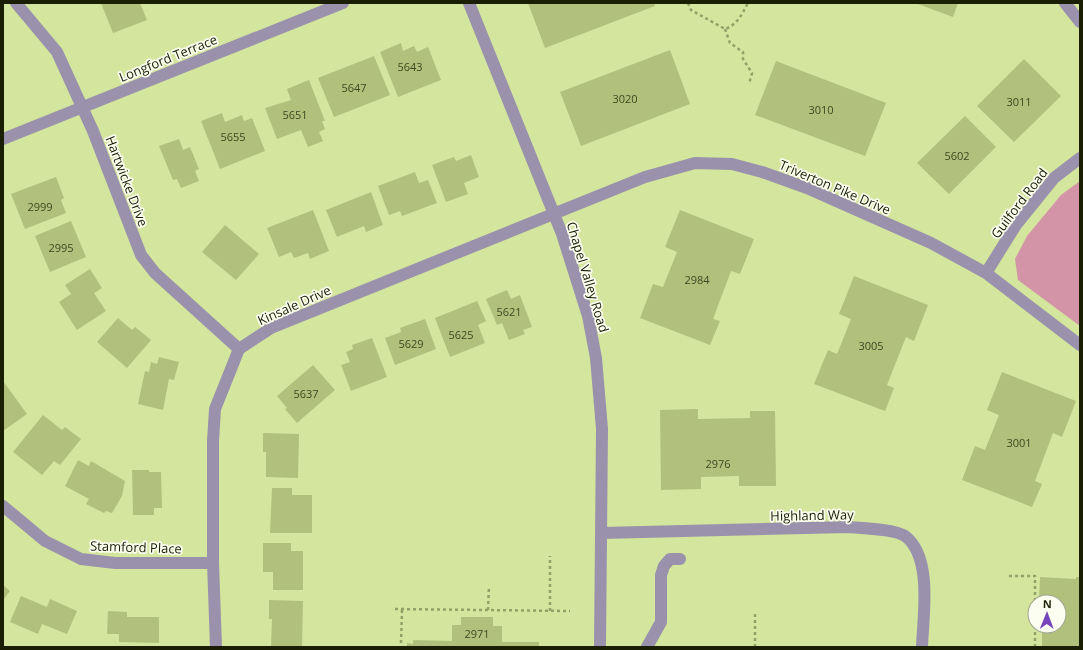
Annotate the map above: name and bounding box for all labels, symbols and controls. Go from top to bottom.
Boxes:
street label: Longford Terrace [116,30,220,86]
house number: 5643 [397,59,423,74]
house number: 5647 [341,80,367,95]
house number: 3020 [612,91,638,106]
house number: 3011 [1006,94,1032,109]
house number: 3010 [808,102,834,117]
house number: 5651 [282,107,308,122]
house number: 5655 [220,129,246,144]
street label: Hartwicke Drive [101,133,153,229]
house number: 5602 [944,148,970,163]
street label: Triverton Pike Drive [777,155,893,219]
street label: Guilford Road [987,164,1051,242]
house number: 2999 [27,199,53,214]
street label: Chapel Valley Road [563,219,613,335]
house number: 2995 [48,240,74,255]
house number: 2984 [684,272,710,287]
street label: Kinsale Drive [255,281,333,329]
house number: 5621 [496,304,522,319]
house number: 5625 [448,327,474,342]
house number: 5629 [398,336,424,351]
house number: 3005 [858,338,884,353]
house number: 5637 [293,386,319,401]
house number: 3001 [1006,435,1032,450]
house number: 2976 [705,456,731,471]
street label: Highland Way [770,505,854,525]
street label: Stamford Place [90,536,182,558]
north arrow [1027,594,1067,634]
text: N [1043,596,1052,611]
house number: 2971 [464,626,490,641]

